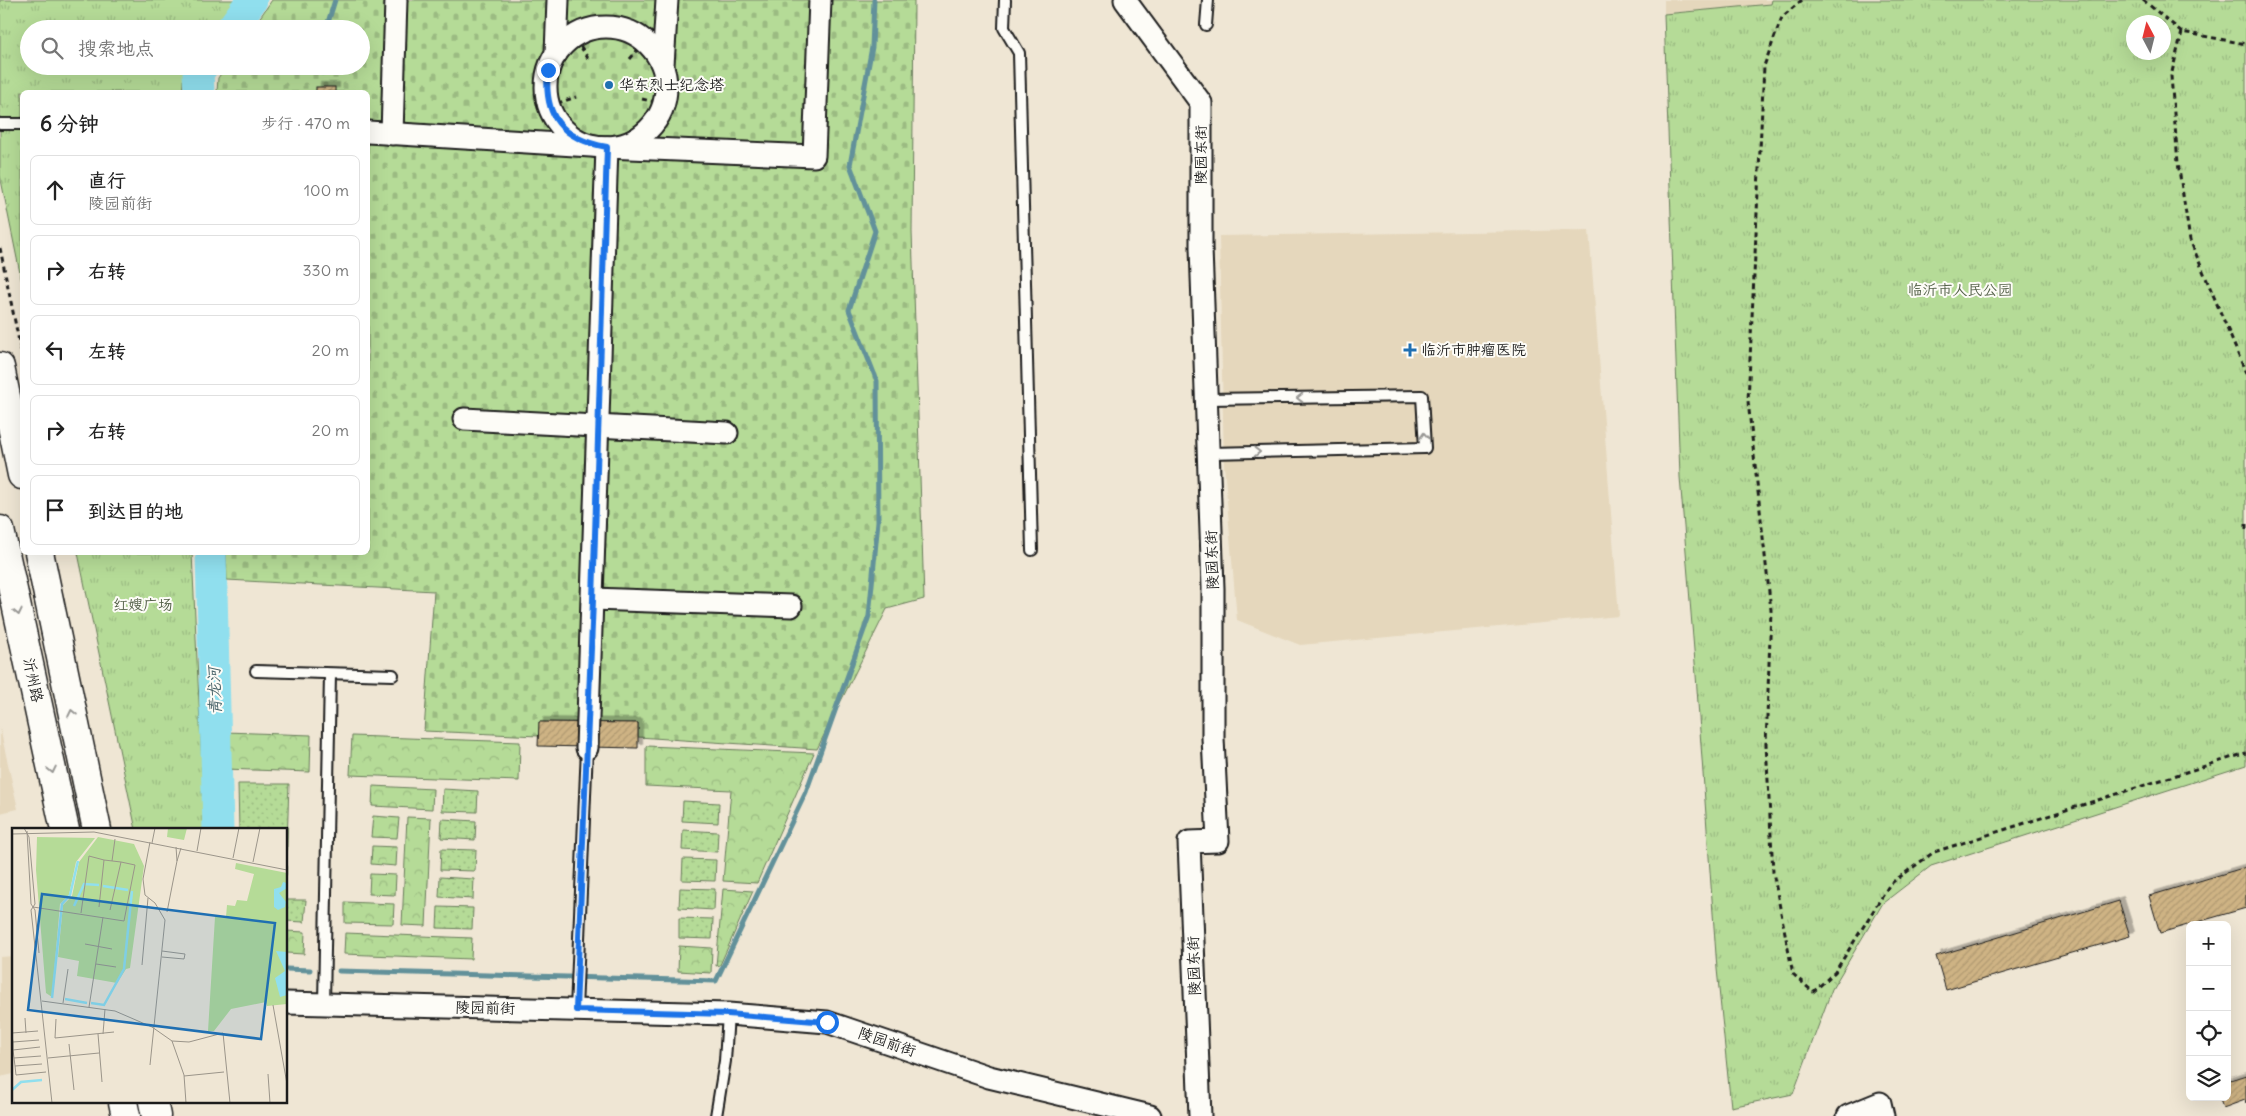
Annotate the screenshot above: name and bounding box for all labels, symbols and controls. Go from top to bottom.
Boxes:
north arrow [2126,15,2171,60]
search box [20,20,370,75]
icon: search [38,34,66,62]
text: 搜索地点 [78,36,154,60]
route end [537,59,560,82]
place label: 华东烈士纪念塔 [619,75,724,94]
marker: 华东烈士纪念塔 [603,79,615,91]
text: 6 分钟 [40,110,99,137]
text: 步行 · 470 m [262,113,350,133]
street label: 陵园东街 [1191,125,1210,185]
text: 直行 [88,168,126,192]
icon: ahead [41,176,69,204]
text: 100 m [304,180,349,200]
text: 陵园前街 [88,193,152,213]
icon: right [41,256,69,284]
text: 右转 [88,259,126,283]
text: 330 m [302,260,349,280]
park label: 临沂市人民公园 [1907,280,2013,299]
icon: left [41,336,69,364]
text: 左转 [88,339,126,363]
text: 20 m [312,340,349,360]
place label: 临沂市肿瘤医院 [1421,340,1526,359]
marker: 临沂市肿瘤医院 [1403,343,1417,357]
one-way arrow [1296,392,1304,403]
icon: right [41,416,69,444]
text: 右转 [88,419,126,443]
text: 20 m [312,420,349,440]
one-way arrow [1419,432,1430,440]
one-way arrow [1254,447,1262,457]
icon: arrive [41,496,69,524]
text: 到达目的地 [88,499,183,523]
street label: 陵园东街 [1201,530,1222,590]
park label: 红嫂广场 [113,595,173,614]
one-way arrow [12,607,23,616]
street label: 沂州路 [20,656,47,704]
water label: 青龙河 [203,664,225,715]
one-way arrow [67,709,78,718]
one-way arrow [46,766,57,775]
inset map [12,828,288,1104]
map controls [2186,921,2231,1101]
button: + [2186,921,2231,966]
street label: 陵园东街 [1183,936,1204,996]
button: − [2186,966,2231,1011]
street label: 陵园前街 [455,997,515,1018]
route start [816,1011,839,1034]
button: locate [2186,1011,2231,1056]
street label: 陵园前街 [856,1023,919,1060]
button: layers [2186,1056,2231,1101]

